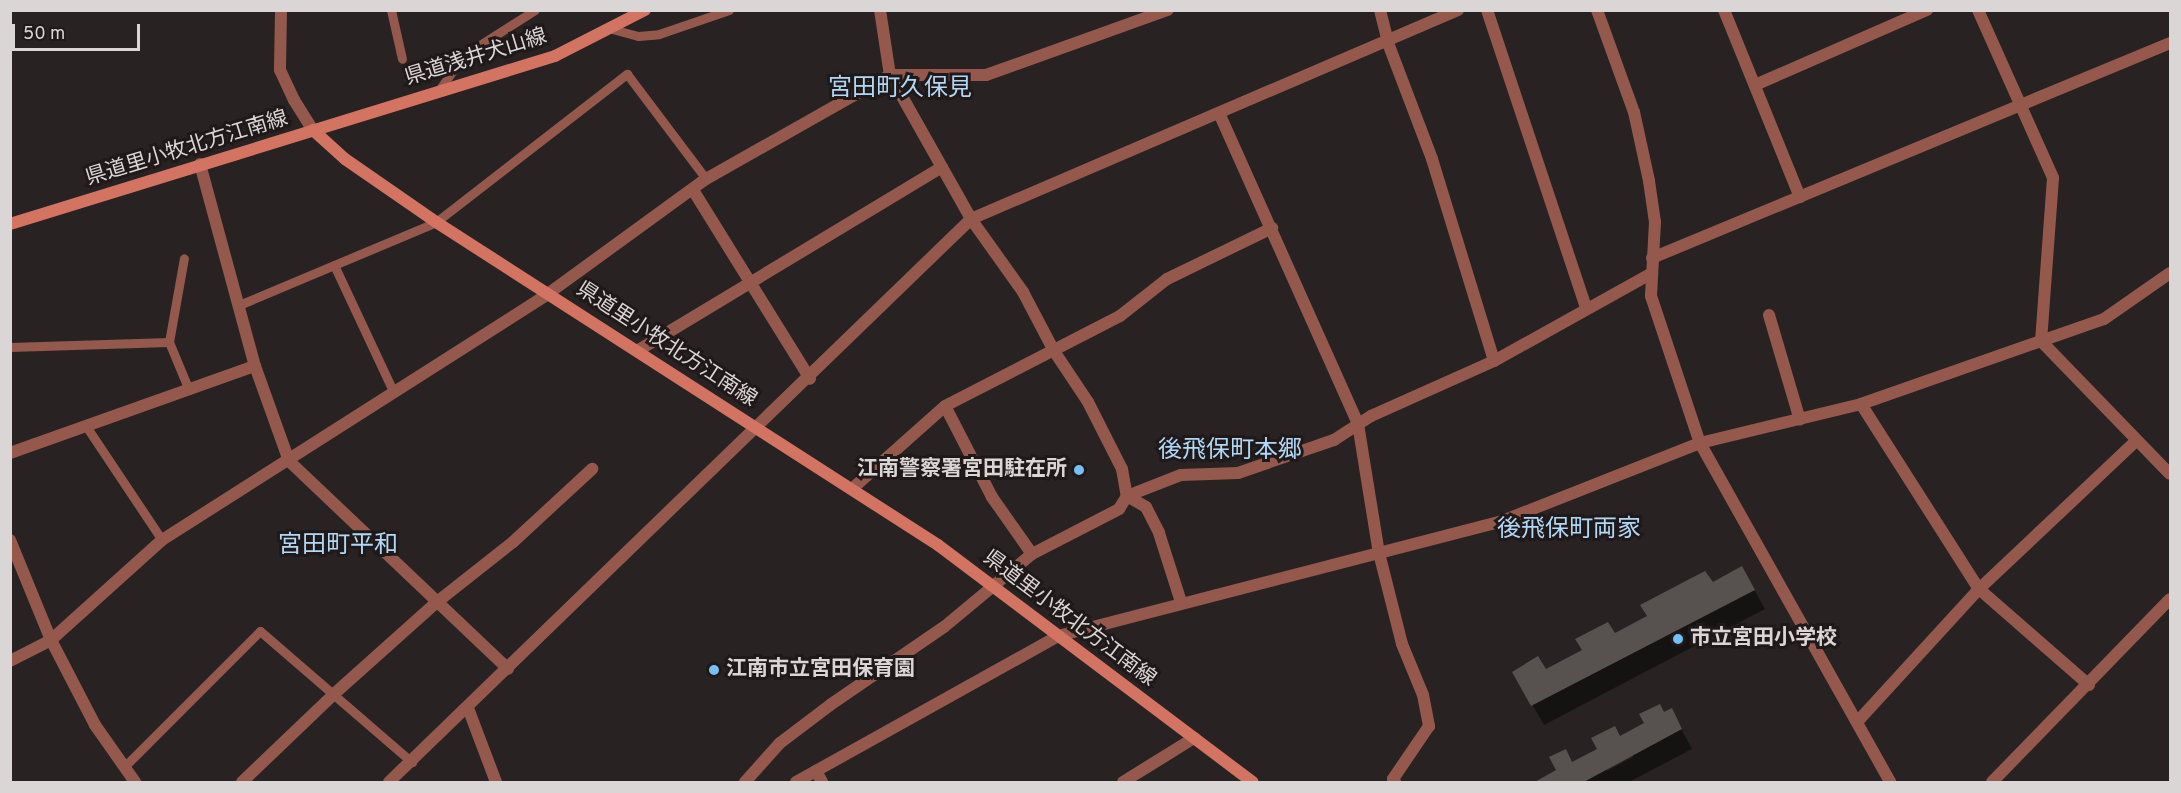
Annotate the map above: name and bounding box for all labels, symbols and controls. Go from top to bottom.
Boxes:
scale bar [15,12,142,50]
text: 50 m [23,23,65,46]
street label: 県道浅井犬山線 [402,24,550,92]
district label: 宮田町久保見 [828,76,972,104]
street label: 県道里小牧北方江南線 [83,106,291,192]
street label: 県道里小牧北方江南線 [571,277,761,413]
district label: 後飛保町本郷 [1158,438,1302,466]
place label: 江南警察署宮田駐在所 [857,457,1067,483]
marker: 江南警察署宮田駐在所 [1072,463,1086,477]
district label: 後飛保町両家 [1497,517,1641,545]
district label: 宮田町平和 [278,533,398,561]
street label: 県道里小牧北方江南線 [978,546,1160,692]
place label: 市立宮田小学校 [1690,626,1837,652]
marker: 市立宮田小学校 [1671,632,1685,646]
place label: 江南市立宮田保育園 [726,657,915,683]
marker: 江南市立宮田保育園 [707,663,721,677]

